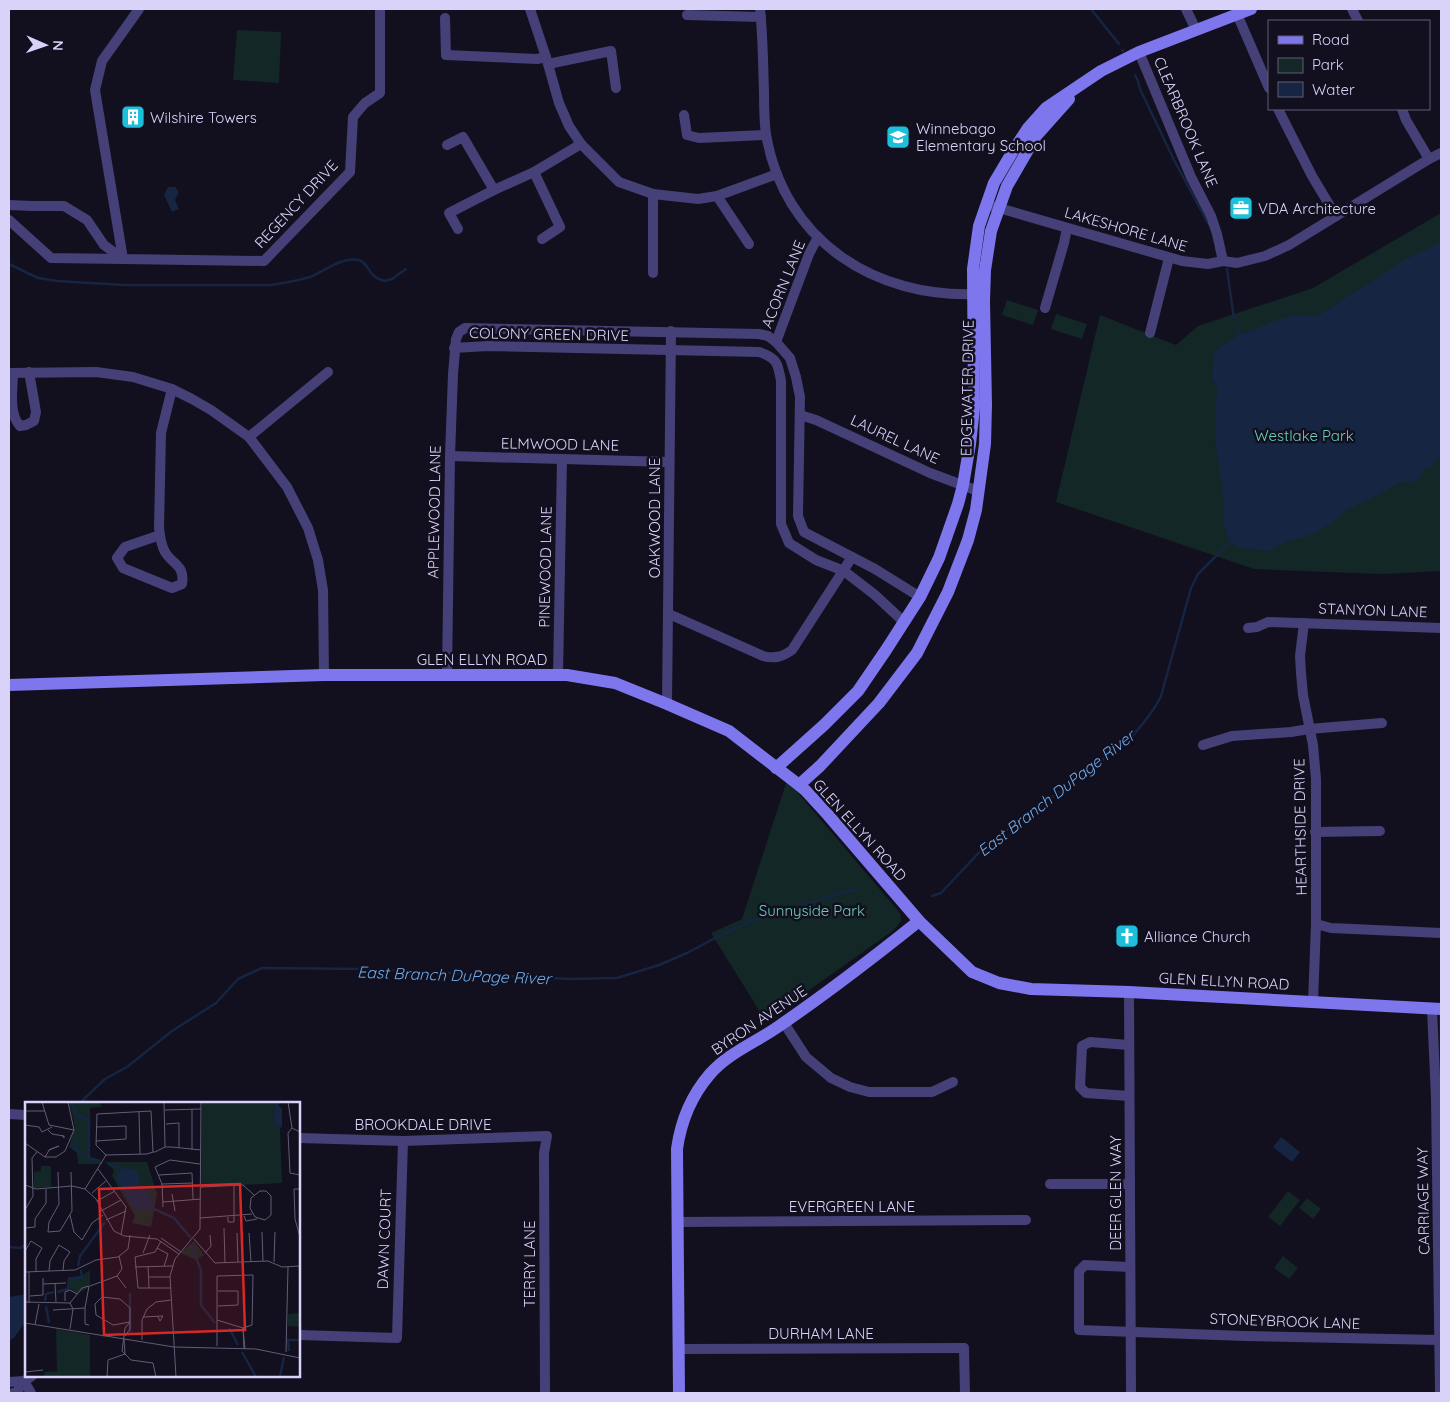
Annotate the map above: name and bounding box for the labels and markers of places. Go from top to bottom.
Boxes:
building icon: Wilshire Towers [120,104,146,130]
place label: Wilshire Towers [150,108,257,127]
place label: Winnebago Elementary School [916,119,1046,155]
school or university icon: Winnebago Elementary School [885,124,911,150]
office icon: VDA Architecture [1228,195,1254,221]
place label: VDA Architecture [1258,199,1376,218]
church icon: Alliance Church [1114,923,1140,949]
place label: Alliance Church [1144,927,1251,946]

